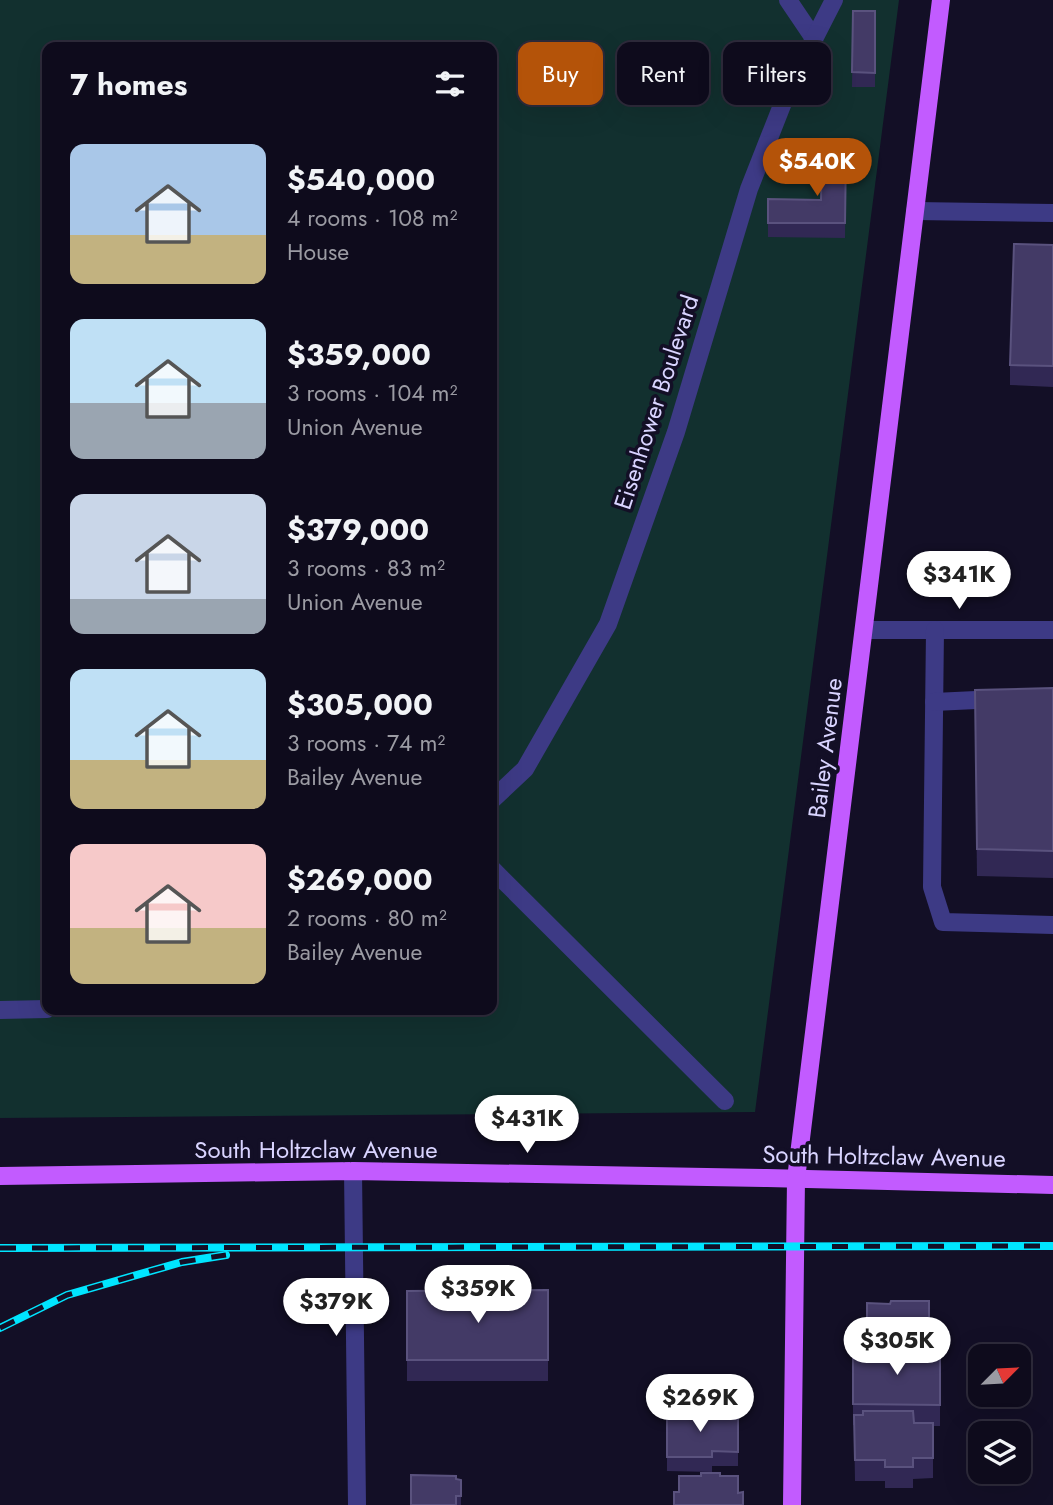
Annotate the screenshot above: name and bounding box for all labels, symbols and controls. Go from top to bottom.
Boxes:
chip: Buy [518,42,603,105]
chip: Rent [617,42,709,105]
chip: Filters [723,42,831,105]
text: 7 homes [70,63,187,106]
icon: filters [431,65,469,103]
pin: $540K [768,138,866,198]
text: $540K [779,144,855,178]
text: $540,000 [287,158,435,201]
icon: home [126,172,210,256]
text: 4 rooms · 108 m² [287,201,457,235]
text: House [287,235,349,269]
street label: Eisenhower Boulevard [605,290,707,514]
text: $359,000 [287,333,431,376]
icon: home [126,347,210,431]
text: 3 rooms · 104 m² [287,376,457,410]
text: Union Avenue [287,410,423,444]
text: $379,000 [287,508,429,551]
icon: home [126,522,210,606]
text: 3 rooms · 83 m² [287,551,445,585]
pin: $341K [910,552,1008,611]
text: $341K [923,557,995,591]
text: Union Avenue [287,585,423,619]
street label: Bailey Avenue [799,676,851,820]
text: $305,000 [287,683,433,726]
icon: home [126,697,210,781]
text: 3 rooms · 74 m² [287,726,445,760]
text: Bailey Avenue [287,760,422,794]
text: $269,000 [287,858,433,901]
icon: home [126,872,210,956]
text: 2 rooms · 80 m² [287,901,447,935]
text: Bailey Avenue [287,935,422,969]
pin: $431K [478,1096,576,1155]
text: $431K [491,1101,563,1135]
street label: South Holtzclaw Avenue [194,1132,438,1167]
street label: South Holtzclaw Avenue [762,1136,1006,1176]
pin: $359K [429,1266,527,1325]
text: $359K [441,1271,515,1305]
pin: $379K [287,1278,385,1338]
text: $379K [299,1284,373,1318]
pin: $305K [848,1318,946,1377]
text: $305K [860,1323,934,1357]
north arrow [968,1344,1031,1407]
map controls [968,1344,1031,1484]
pin: $269K [651,1374,749,1434]
text: $269K [662,1380,738,1414]
button: layers [968,1421,1031,1484]

